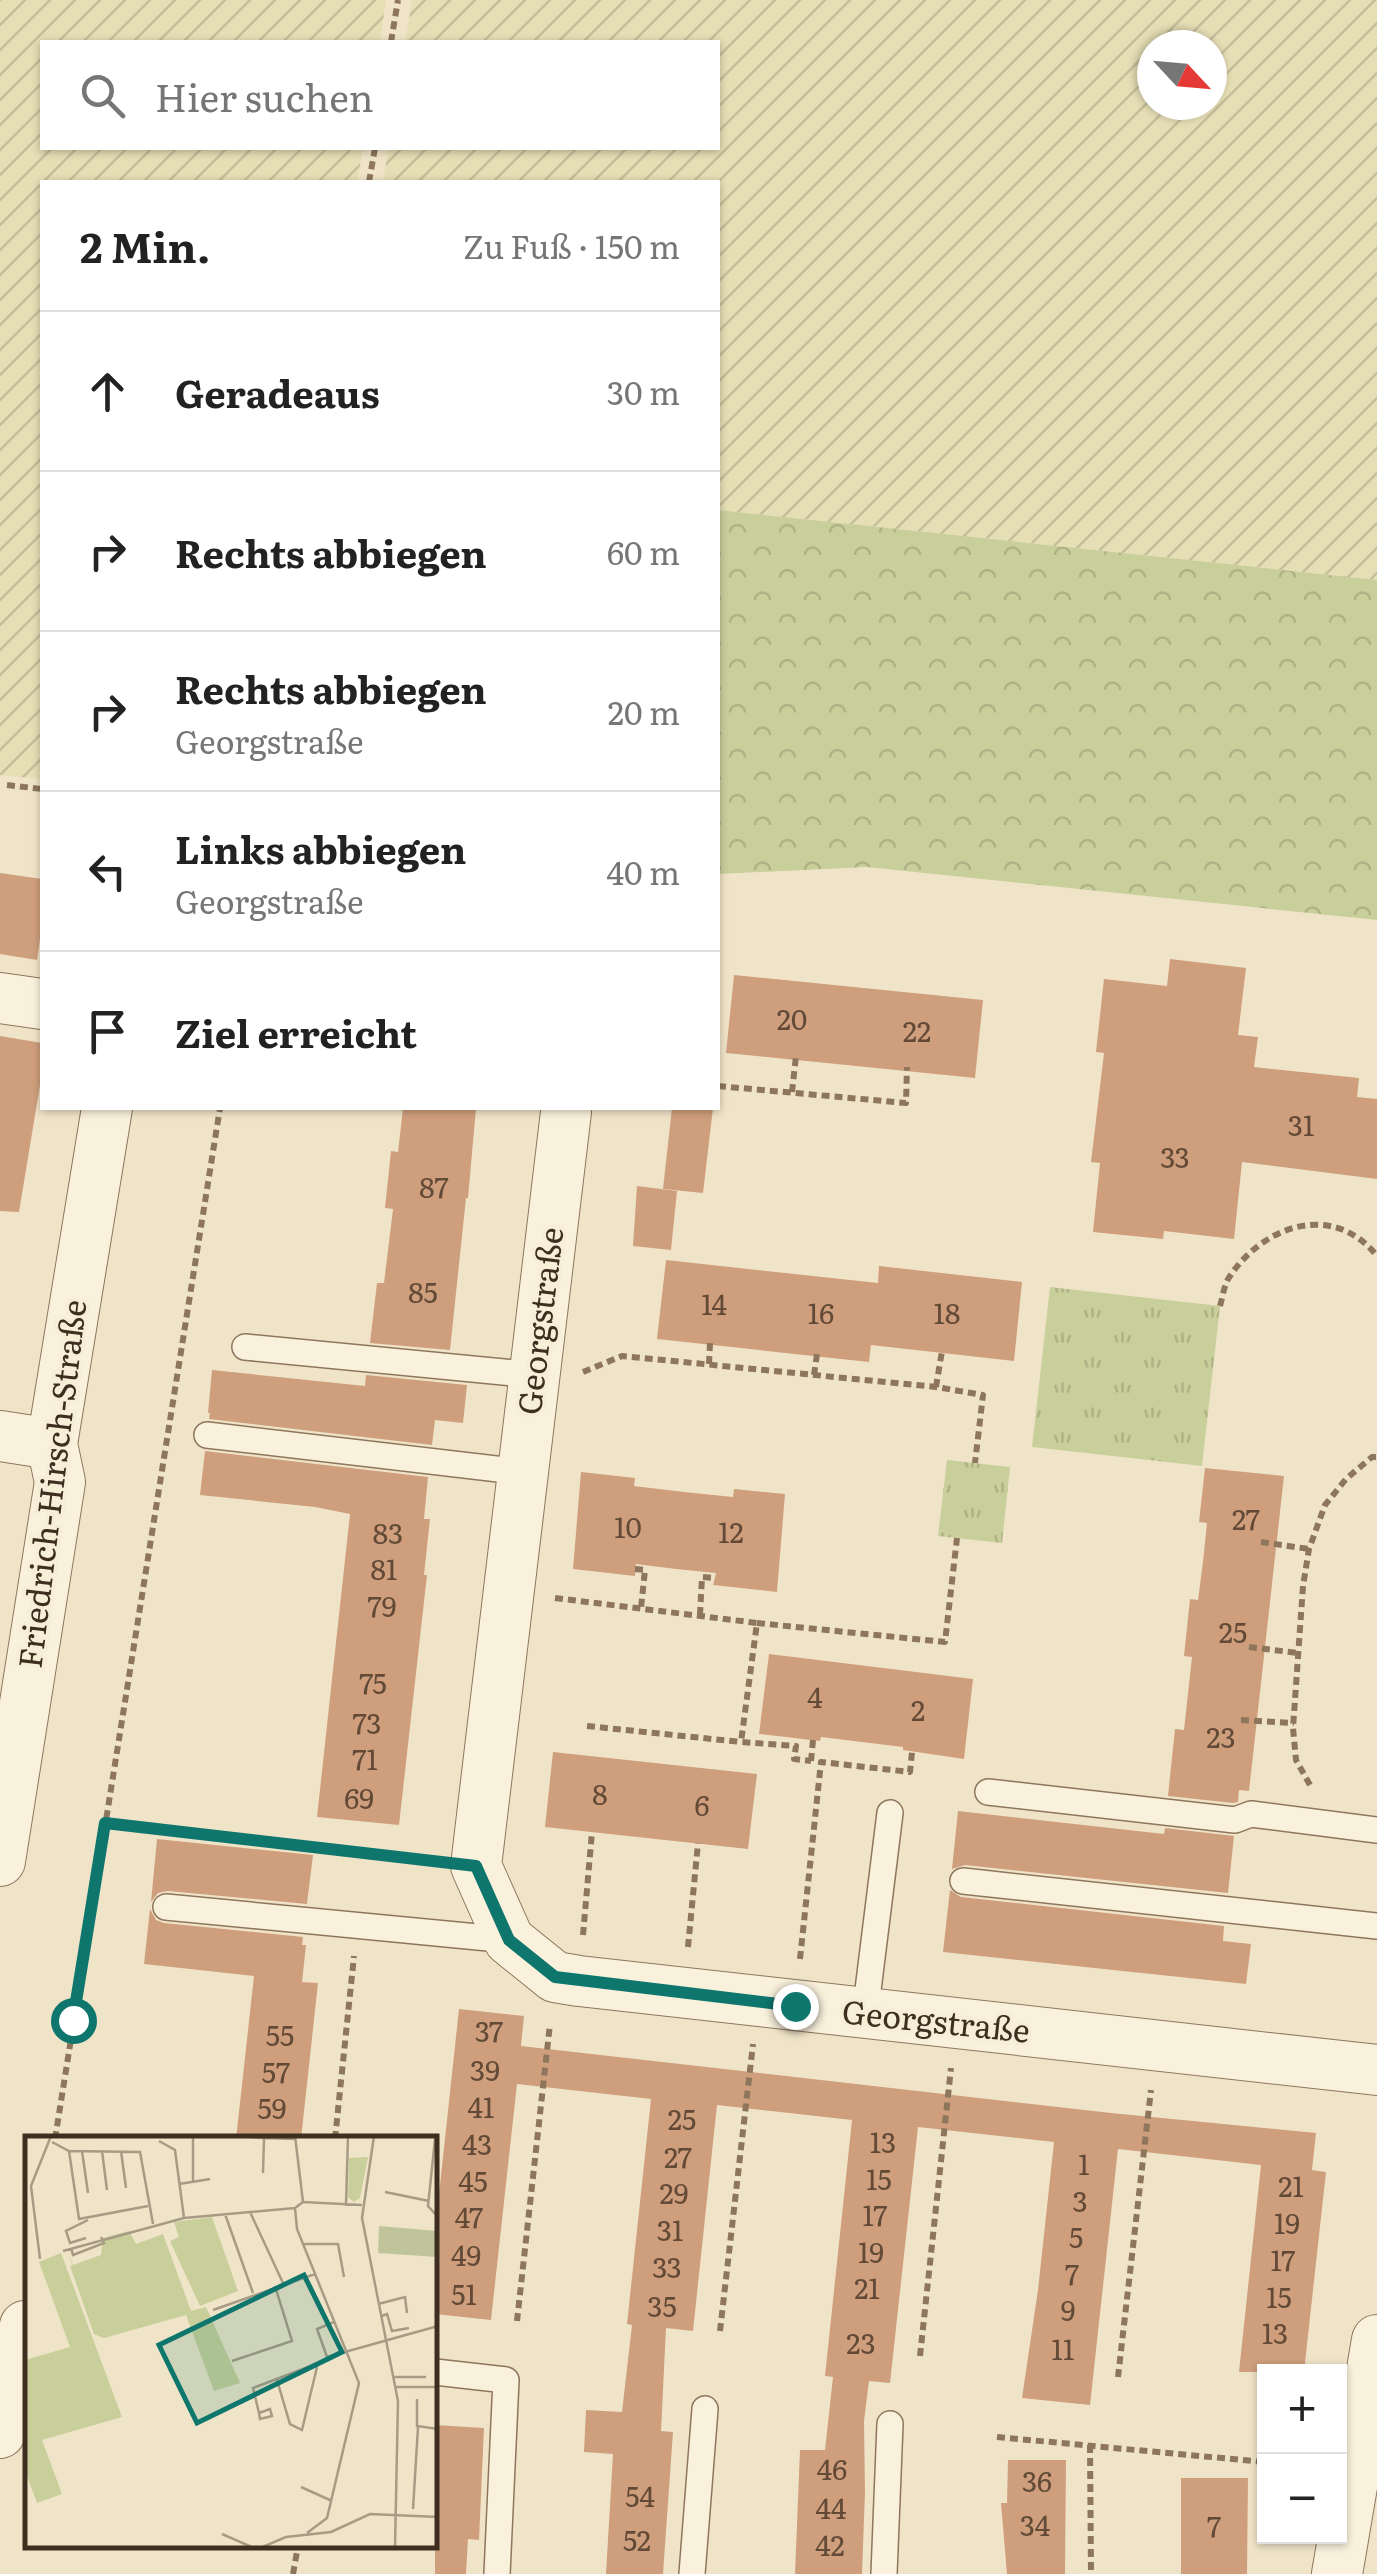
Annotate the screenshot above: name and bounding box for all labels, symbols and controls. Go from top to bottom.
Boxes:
north arrow [1137,30,1227,120]
search box [40,40,720,150]
text: Hier suchen [155,67,374,124]
icon: search [75,68,130,123]
text: 2 Min. [80,214,211,276]
text: Zu Fuß · 150 m [463,221,680,269]
text: Geradeaus [175,363,380,420]
icon: ahead [80,364,135,419]
text: 30 m [607,367,680,415]
text: Rechts abbiegen [175,523,487,580]
icon: right [80,524,135,579]
text: 60 m [607,527,680,575]
text: Rechts abbiegen [175,659,487,716]
icon: right [80,684,135,739]
text: 20 m [608,687,680,735]
text: Georgstraße [175,716,364,764]
text: Links abbiegen [175,819,466,876]
icon: left [80,844,135,899]
text: 40 m [606,847,680,895]
text: Georgstraße [175,876,364,924]
house number: 20 [777,997,807,1039]
text: Ziel erreicht [175,1003,417,1060]
icon: arrive [80,1004,135,1059]
house number: 22 [903,1009,931,1051]
house number: 31 [1288,1103,1314,1145]
house number: 33 [1160,1135,1190,1177]
house number: 87 [419,1165,449,1207]
street label: Georgstraße [503,1224,573,1417]
house number: 85 [408,1270,438,1312]
house number: 14 [701,1282,727,1324]
house number: 16 [808,1291,834,1333]
house number: 18 [934,1291,960,1333]
street label: Friedrich-Hirsch-Straße [4,1297,96,1671]
house number: 27 [1232,1497,1260,1539]
house number: 10 [614,1505,642,1547]
house number: 12 [718,1510,744,1552]
house number: 83 [373,1511,403,1553]
house number: 81 [371,1547,397,1589]
house number: 79 [368,1584,396,1626]
house number: 25 [1219,1610,1247,1652]
house number: 75 [359,1661,387,1703]
house number: 4 [807,1675,823,1717]
house number: 2 [911,1688,925,1730]
house number: 73 [352,1701,382,1743]
house number: 23 [1206,1715,1236,1757]
house number: 71 [352,1737,378,1779]
house number: 8 [592,1772,608,1814]
house number: 69 [344,1776,374,1818]
house number: 6 [694,1783,710,1825]
route end [773,1984,819,2030]
street label: Georgstraße [840,1985,1033,2053]
route start [51,1998,97,2044]
house number: 37 [475,2009,503,2051]
house number: 55 [266,2013,294,2055]
house number: 39 [470,2048,500,2090]
house number: 57 [262,2050,290,2092]
house number: 41 [468,2085,494,2127]
house number: 59 [258,2086,286,2128]
house number: 25 [668,2097,696,2139]
house number: 13 [870,2120,896,2162]
house number: 43 [462,2122,492,2164]
house number: 27 [664,2135,692,2177]
inset map [25,2136,438,2549]
house number: 1 [1078,2142,1090,2184]
house number: 15 [866,2157,892,2199]
house number: 45 [458,2159,488,2201]
house number: 21 [1278,2164,1304,2206]
house number: 29 [660,2171,688,2213]
house number: 3 [1072,2179,1088,2221]
house number: 17 [863,2193,887,2235]
house number: 47 [455,2195,483,2237]
house number: 19 [1274,2201,1300,2243]
house number: 31 [657,2208,683,2250]
house number: 5 [1069,2215,1083,2257]
house number: 19 [858,2230,884,2272]
house number: 49 [451,2233,481,2275]
house number: 17 [1271,2238,1295,2280]
house number: 33 [652,2245,682,2287]
house number: 7 [1065,2252,1079,2294]
house number: 21 [854,2266,880,2308]
house number: 51 [451,2272,477,2314]
house number: 15 [1266,2275,1292,2317]
house number: 35 [647,2284,677,2326]
house number: 9 [1061,2288,1075,2330]
house number: 13 [1262,2311,1288,2353]
house number: 23 [846,2321,876,2363]
house number: 11 [1052,2327,1074,2369]
map controls [1257,2364,1347,2544]
button: + [1257,2364,1347,2454]
house number: 46 [817,2447,847,2489]
button: − [1257,2454,1347,2544]
house number: 36 [1022,2459,1052,2501]
house number: 54 [625,2474,655,2516]
house number: 44 [816,2486,846,2528]
house number: 34 [1020,2503,1050,2545]
house number: 7 [1207,2504,1221,2546]
house number: 52 [623,2518,651,2560]
house number: 42 [815,2523,845,2565]

